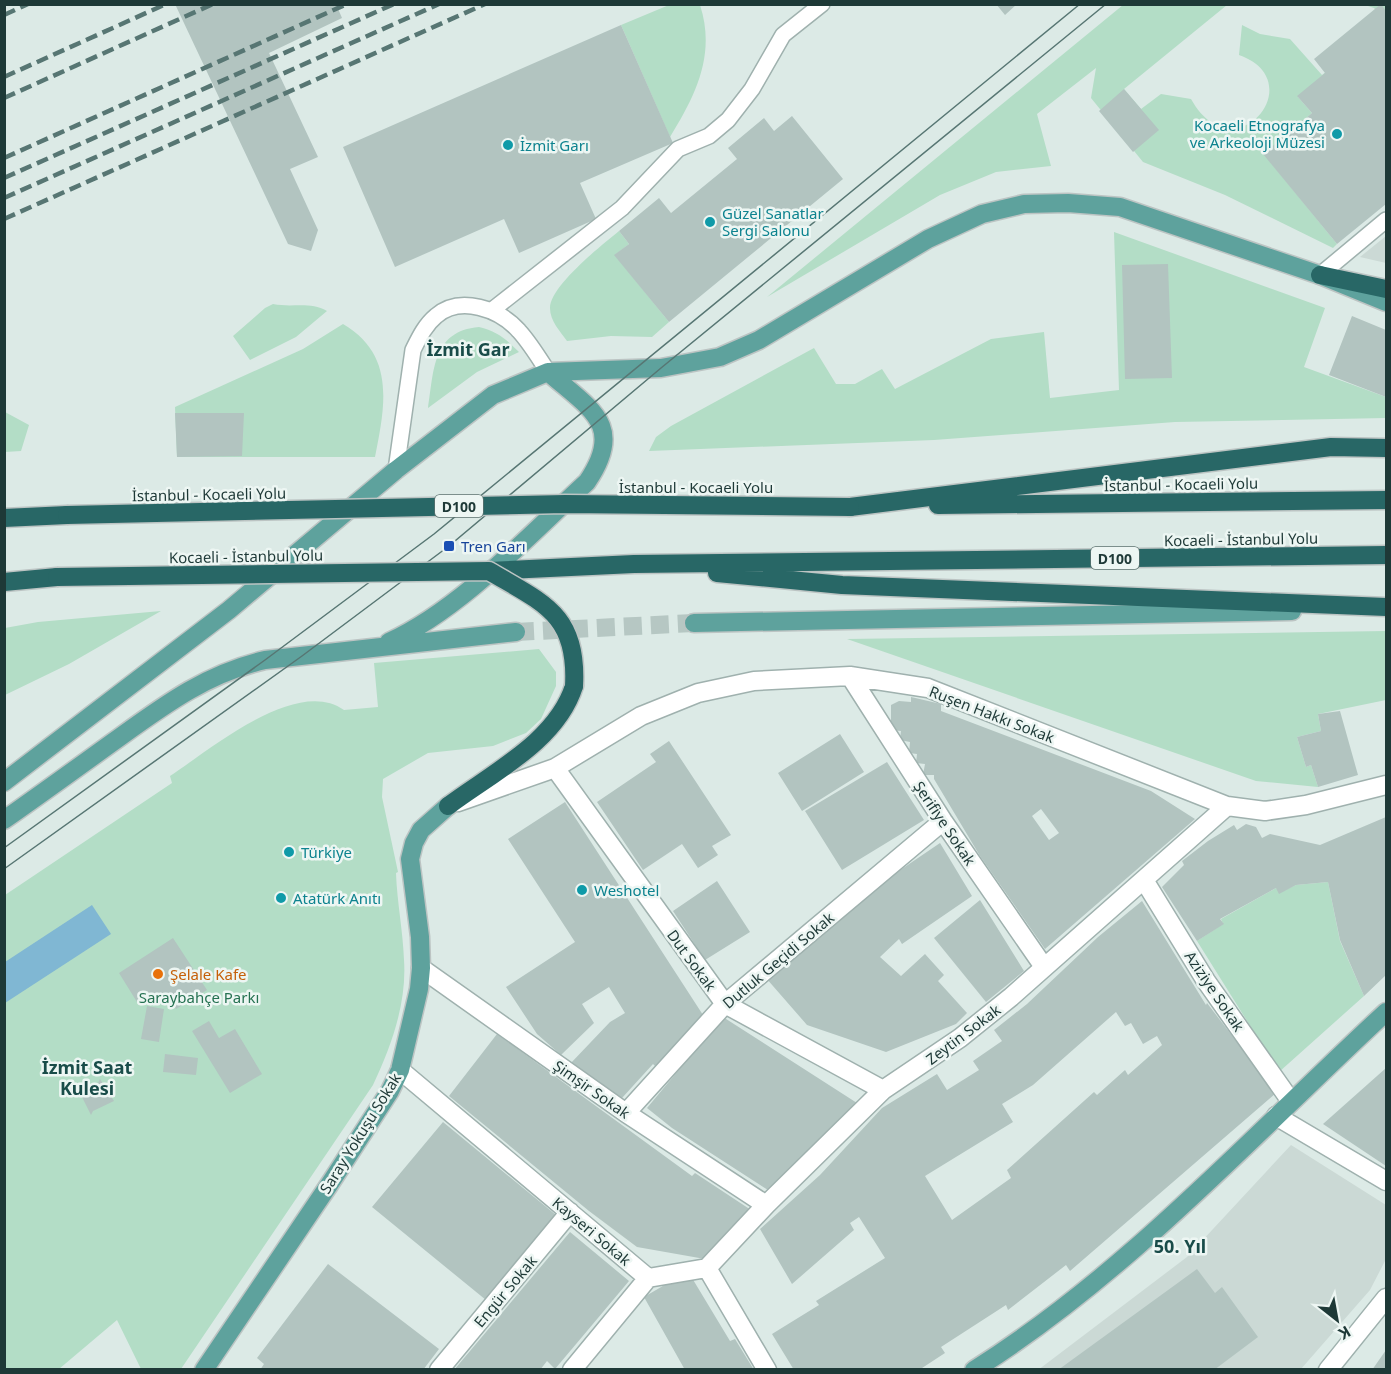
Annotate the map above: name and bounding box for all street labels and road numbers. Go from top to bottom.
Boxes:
street label: İstanbul - Kocaeli Yolu [1104,473,1258,495]
street label: İstanbul - Kocaeli Yolu [619,477,773,497]
street label: İstanbul - Kocaeli Yolu [132,483,286,505]
road number: D100 [435,495,483,517]
street label: Kocaeli - İstanbul Yolu [1164,528,1318,550]
street label: Kocaeli - İstanbul Yolu [169,545,323,567]
road number: D100 [1091,547,1139,569]
street label: Ruşen Hakkı Sokak [927,681,1057,747]
street label: Şerifiye Sokak [909,777,981,869]
street label: Dutluk Geçidi Sokak [718,907,838,1013]
street label: Dut Sokak [663,925,721,995]
street label: Aziziye Sokak [1181,947,1249,1035]
street label: Zeytin Sokak [922,999,1004,1069]
street label: Şimşir Sokak [550,1055,634,1123]
street label: Saray Yokuşu Sokak [315,1069,405,1197]
street label: Kayseri Sokak [549,1192,635,1270]
street label: Engür Sokak [469,1251,541,1331]

